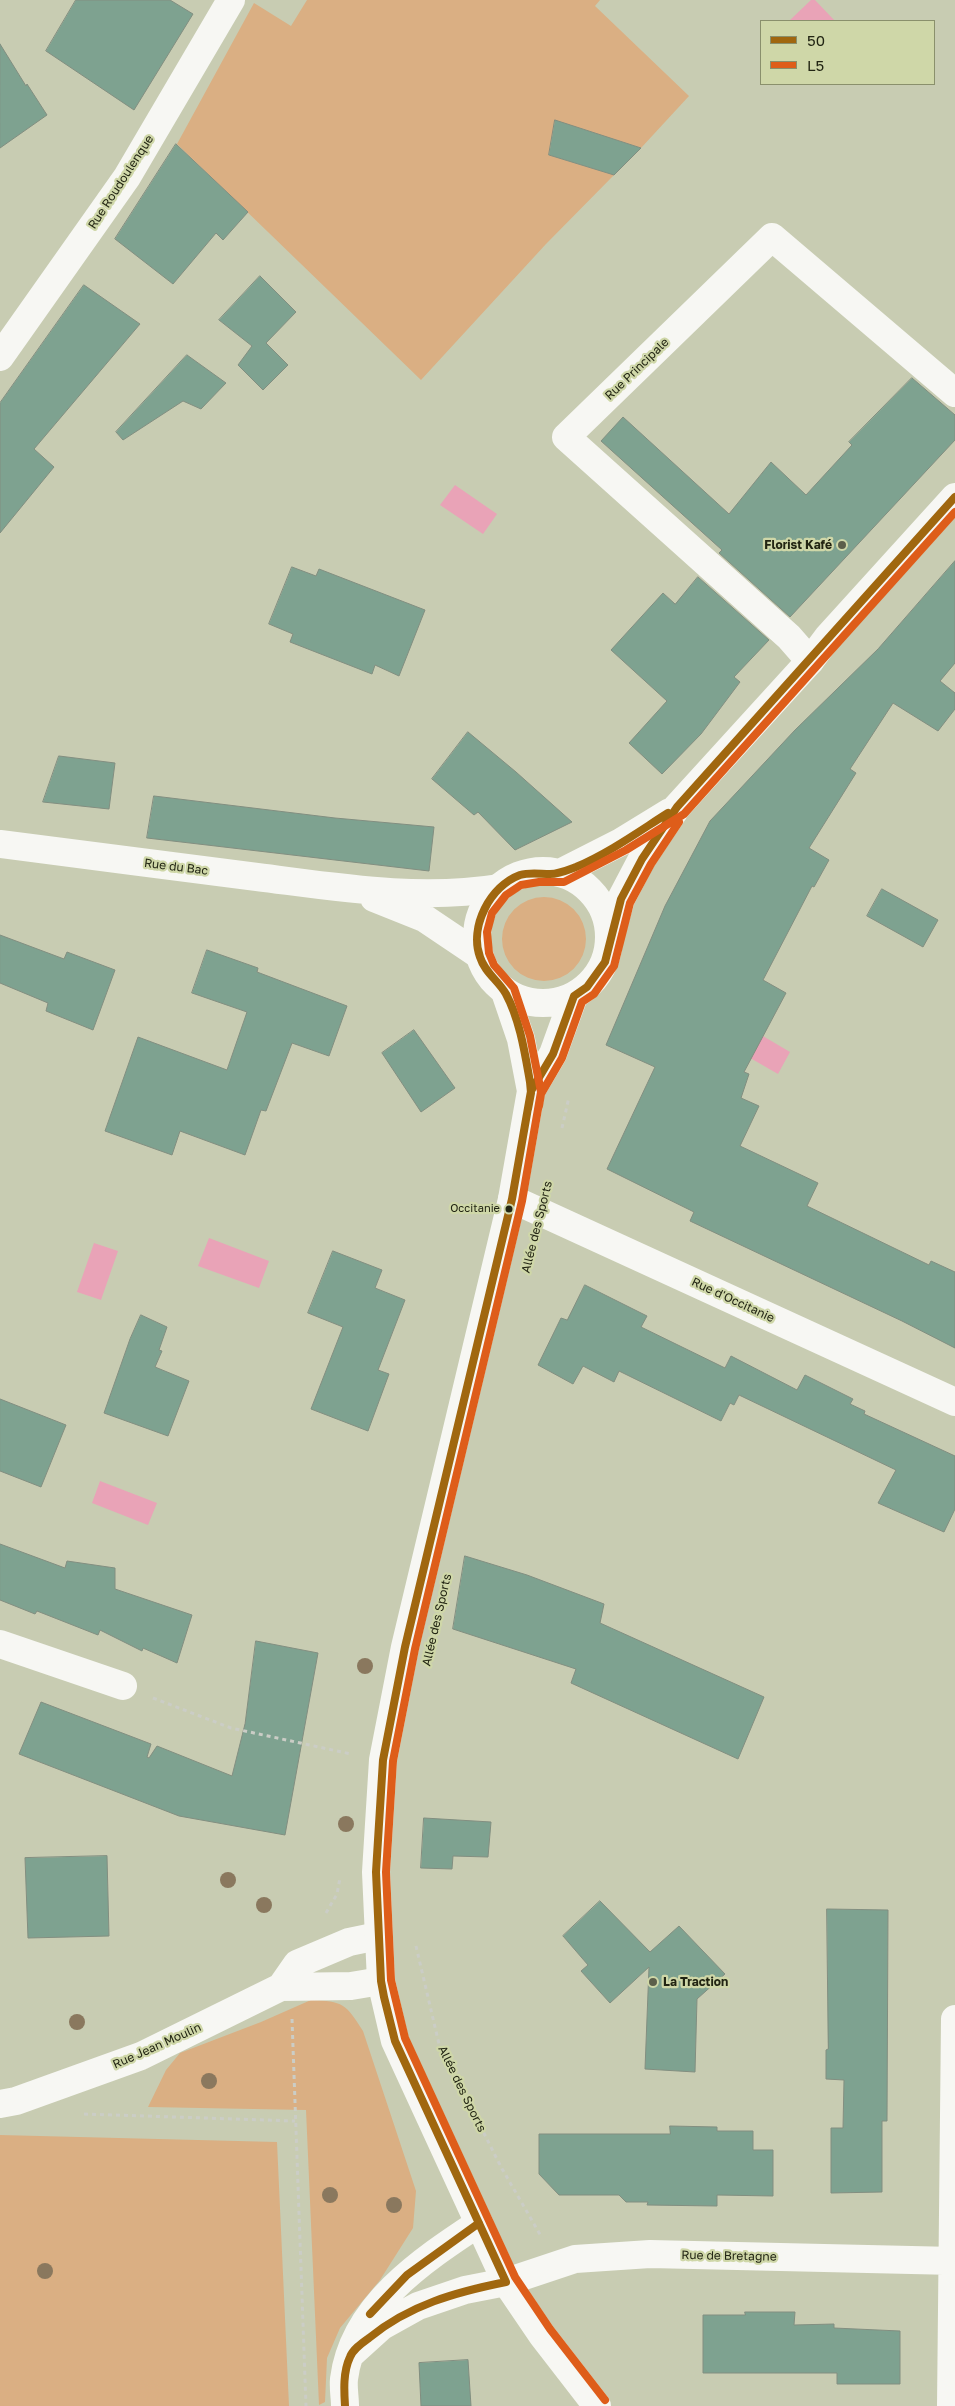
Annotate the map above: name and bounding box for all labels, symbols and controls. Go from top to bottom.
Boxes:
legend [760,20,935,85]
text: 50 [807,31,825,49]
text: L5 [807,56,824,74]
street label: Rue Roudoulenque [85,132,157,232]
street label: Rue Principale [602,335,672,403]
place label: Florist Kafé [764,538,832,552]
marker: Florist Kafé [836,539,848,551]
street label: Rue du Bac [143,856,209,878]
street label: Allée des Sports [519,1179,555,1275]
place label: Occitanie [450,1202,500,1216]
marker: Occitanie [504,1204,514,1214]
street label: Rue d'Occitanie [689,1275,777,1325]
street label: Allée des Sports [419,1572,455,1668]
place label: La Traction [663,1975,728,1989]
marker: La Traction [647,1976,659,1988]
street label: Rue Jean Moulin [111,2020,203,2072]
street label: Allée des Sports [435,2043,489,2135]
street label: Rue de Bretagne [681,2248,777,2264]

